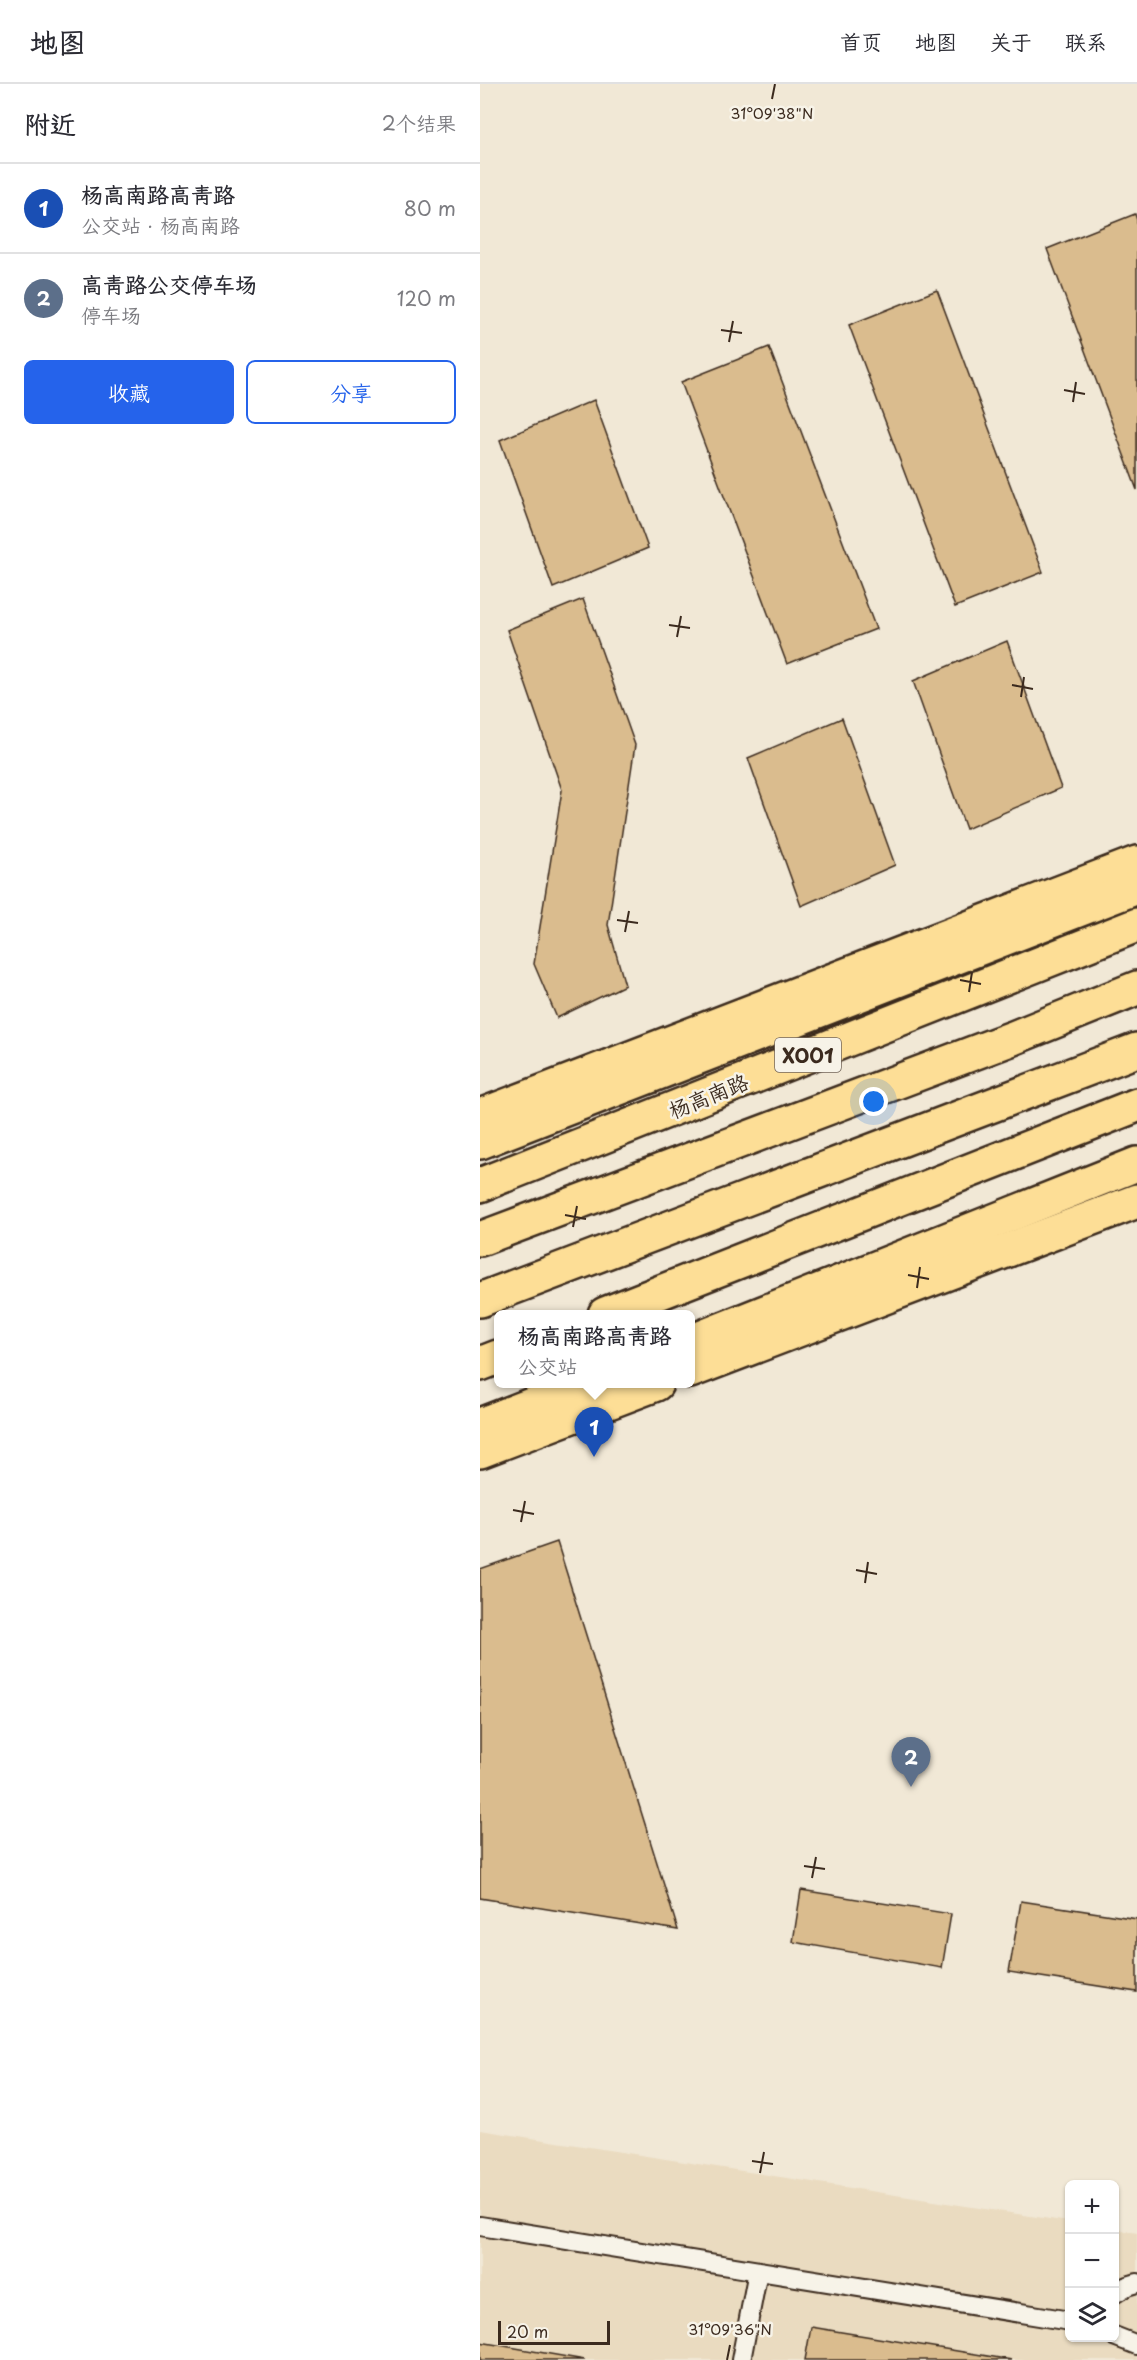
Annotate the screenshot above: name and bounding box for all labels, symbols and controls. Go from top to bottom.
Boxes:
text: 地图 [30,20,86,63]
text: 首页 [840,25,882,57]
text: 地图 [915,25,957,57]
text: 关于 [990,25,1032,57]
text: 联系 [1065,25,1107,57]
text: 31°09'38"N [731,101,813,124]
text: 附近 [24,104,76,143]
text: 2个结果 [382,108,456,138]
text: 杨高南路高青路 [81,177,235,210]
text: 1 [39,193,48,223]
text: 80 m [404,193,456,223]
text: 公交站 · 杨高南路 [81,210,240,240]
text: 高青路公交停车场 [81,267,257,300]
text: 2 [36,283,51,313]
text: 120 m [397,283,456,313]
text: 停车场 [81,300,141,330]
button: 收藏 [24,360,234,424]
button: 分享 [246,360,456,424]
road number: X001 [775,1038,841,1072]
street label: 杨高南路 [663,1064,753,1126]
your location [859,1087,888,1116]
popup [494,1310,695,1388]
text: 杨高南路高青路 [517,1318,672,1351]
text: 公交站 [517,1351,577,1381]
pin: 1 [574,1408,614,1457]
pin: 2 [892,1738,930,1787]
map controls [1065,2180,1119,2342]
button: + [1065,2180,1119,2234]
button: − [1065,2234,1119,2288]
button: layers [1065,2288,1119,2342]
text: 31°09'36"N [688,2317,772,2340]
scale bar [498,2318,610,2346]
text: 20 m [507,2319,548,2343]

